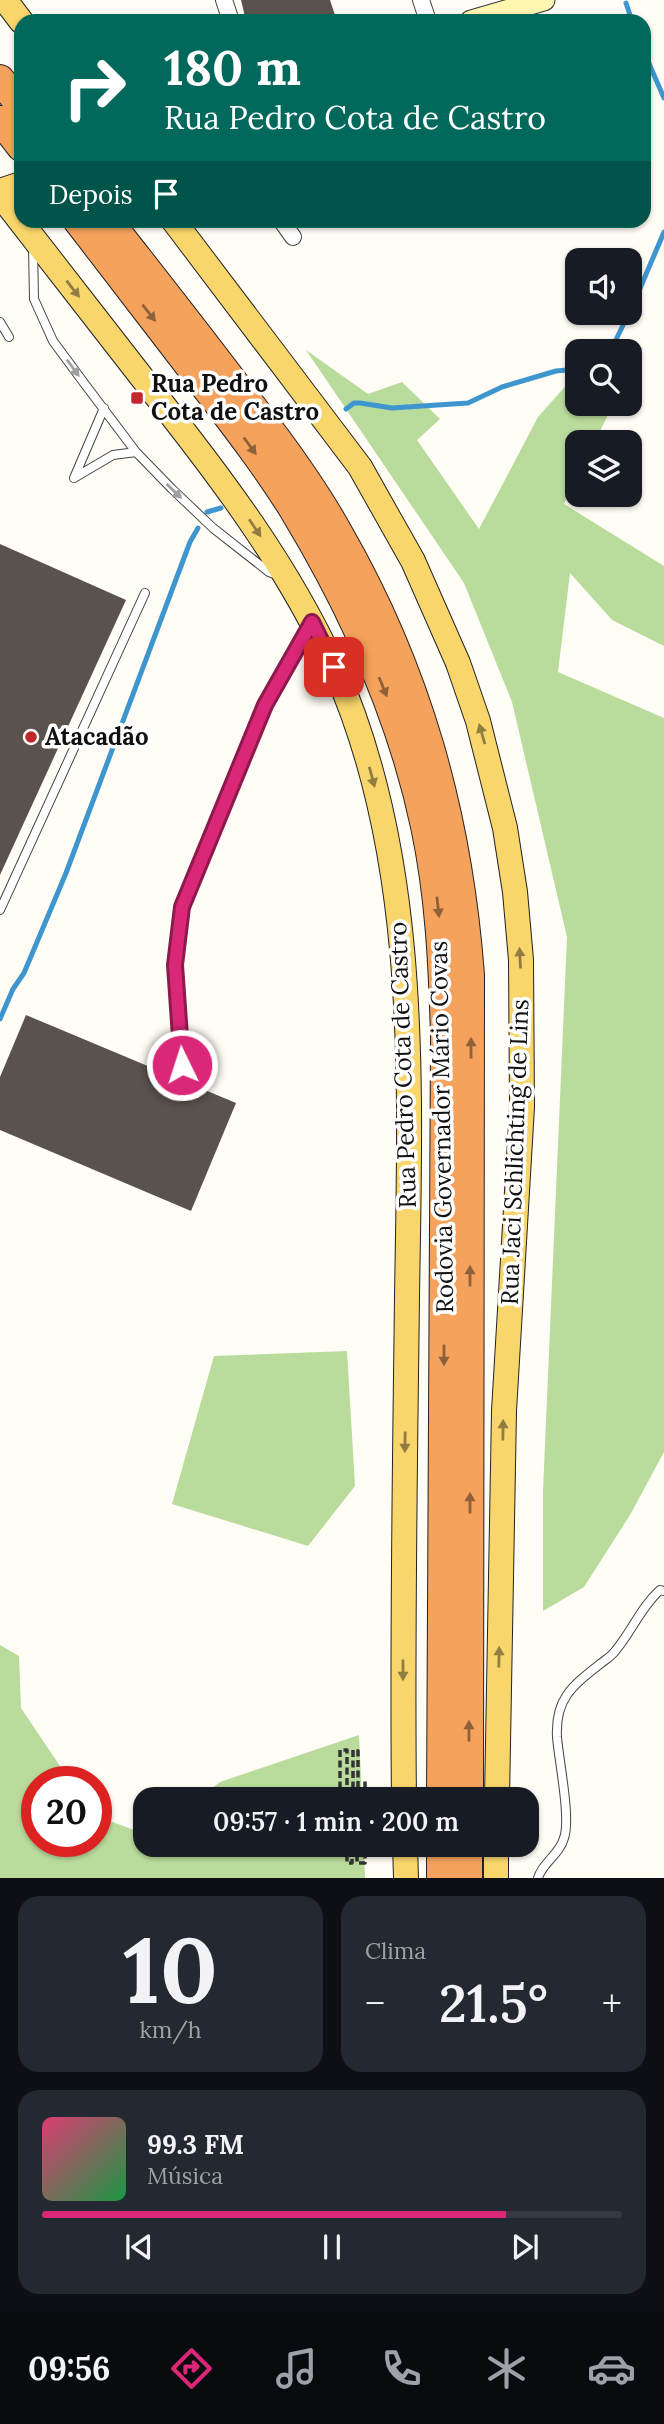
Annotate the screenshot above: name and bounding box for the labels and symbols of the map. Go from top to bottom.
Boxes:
one-way arrow [65,279,80,297]
one-way arrow [141,304,156,322]
one-way arrow [66,359,80,377]
place label: Rua Pedro Cota de Castro [151,368,319,427]
marker: Rua Pedro Cota de Castro [129,390,145,406]
one-way arrow [242,437,256,455]
one-way arrow [165,482,182,498]
one-way arrow [248,519,262,537]
pin [304,637,364,697]
one-way arrow [377,677,389,697]
place label: Atacadão [45,721,148,752]
one-way arrow [476,723,487,745]
marker: Atacadão [23,729,39,745]
one-way arrow [367,766,378,788]
one-way arrow [432,896,443,918]
street label: Rua Pedro Cota de Castro [382,921,423,1209]
street label: Rodovia Governador Mário Covas [423,941,460,1313]
one-way arrow [514,947,525,969]
street label: Rua Jaci Schlichting de Lins [494,999,535,1305]
position arrow [145,1028,219,1102]
one-way arrow [465,1037,477,1059]
one-way arrow [464,1265,476,1287]
one-way arrow [438,1344,450,1366]
one-way arrow [498,1419,509,1441]
one-way arrow [400,1431,411,1453]
one-way arrow [464,1492,476,1514]
one-way arrow [494,1646,505,1668]
one-way arrow [397,1659,409,1681]
one-way arrow [463,1720,475,1742]
speed limit sign: 20 [21,1766,112,1857]

